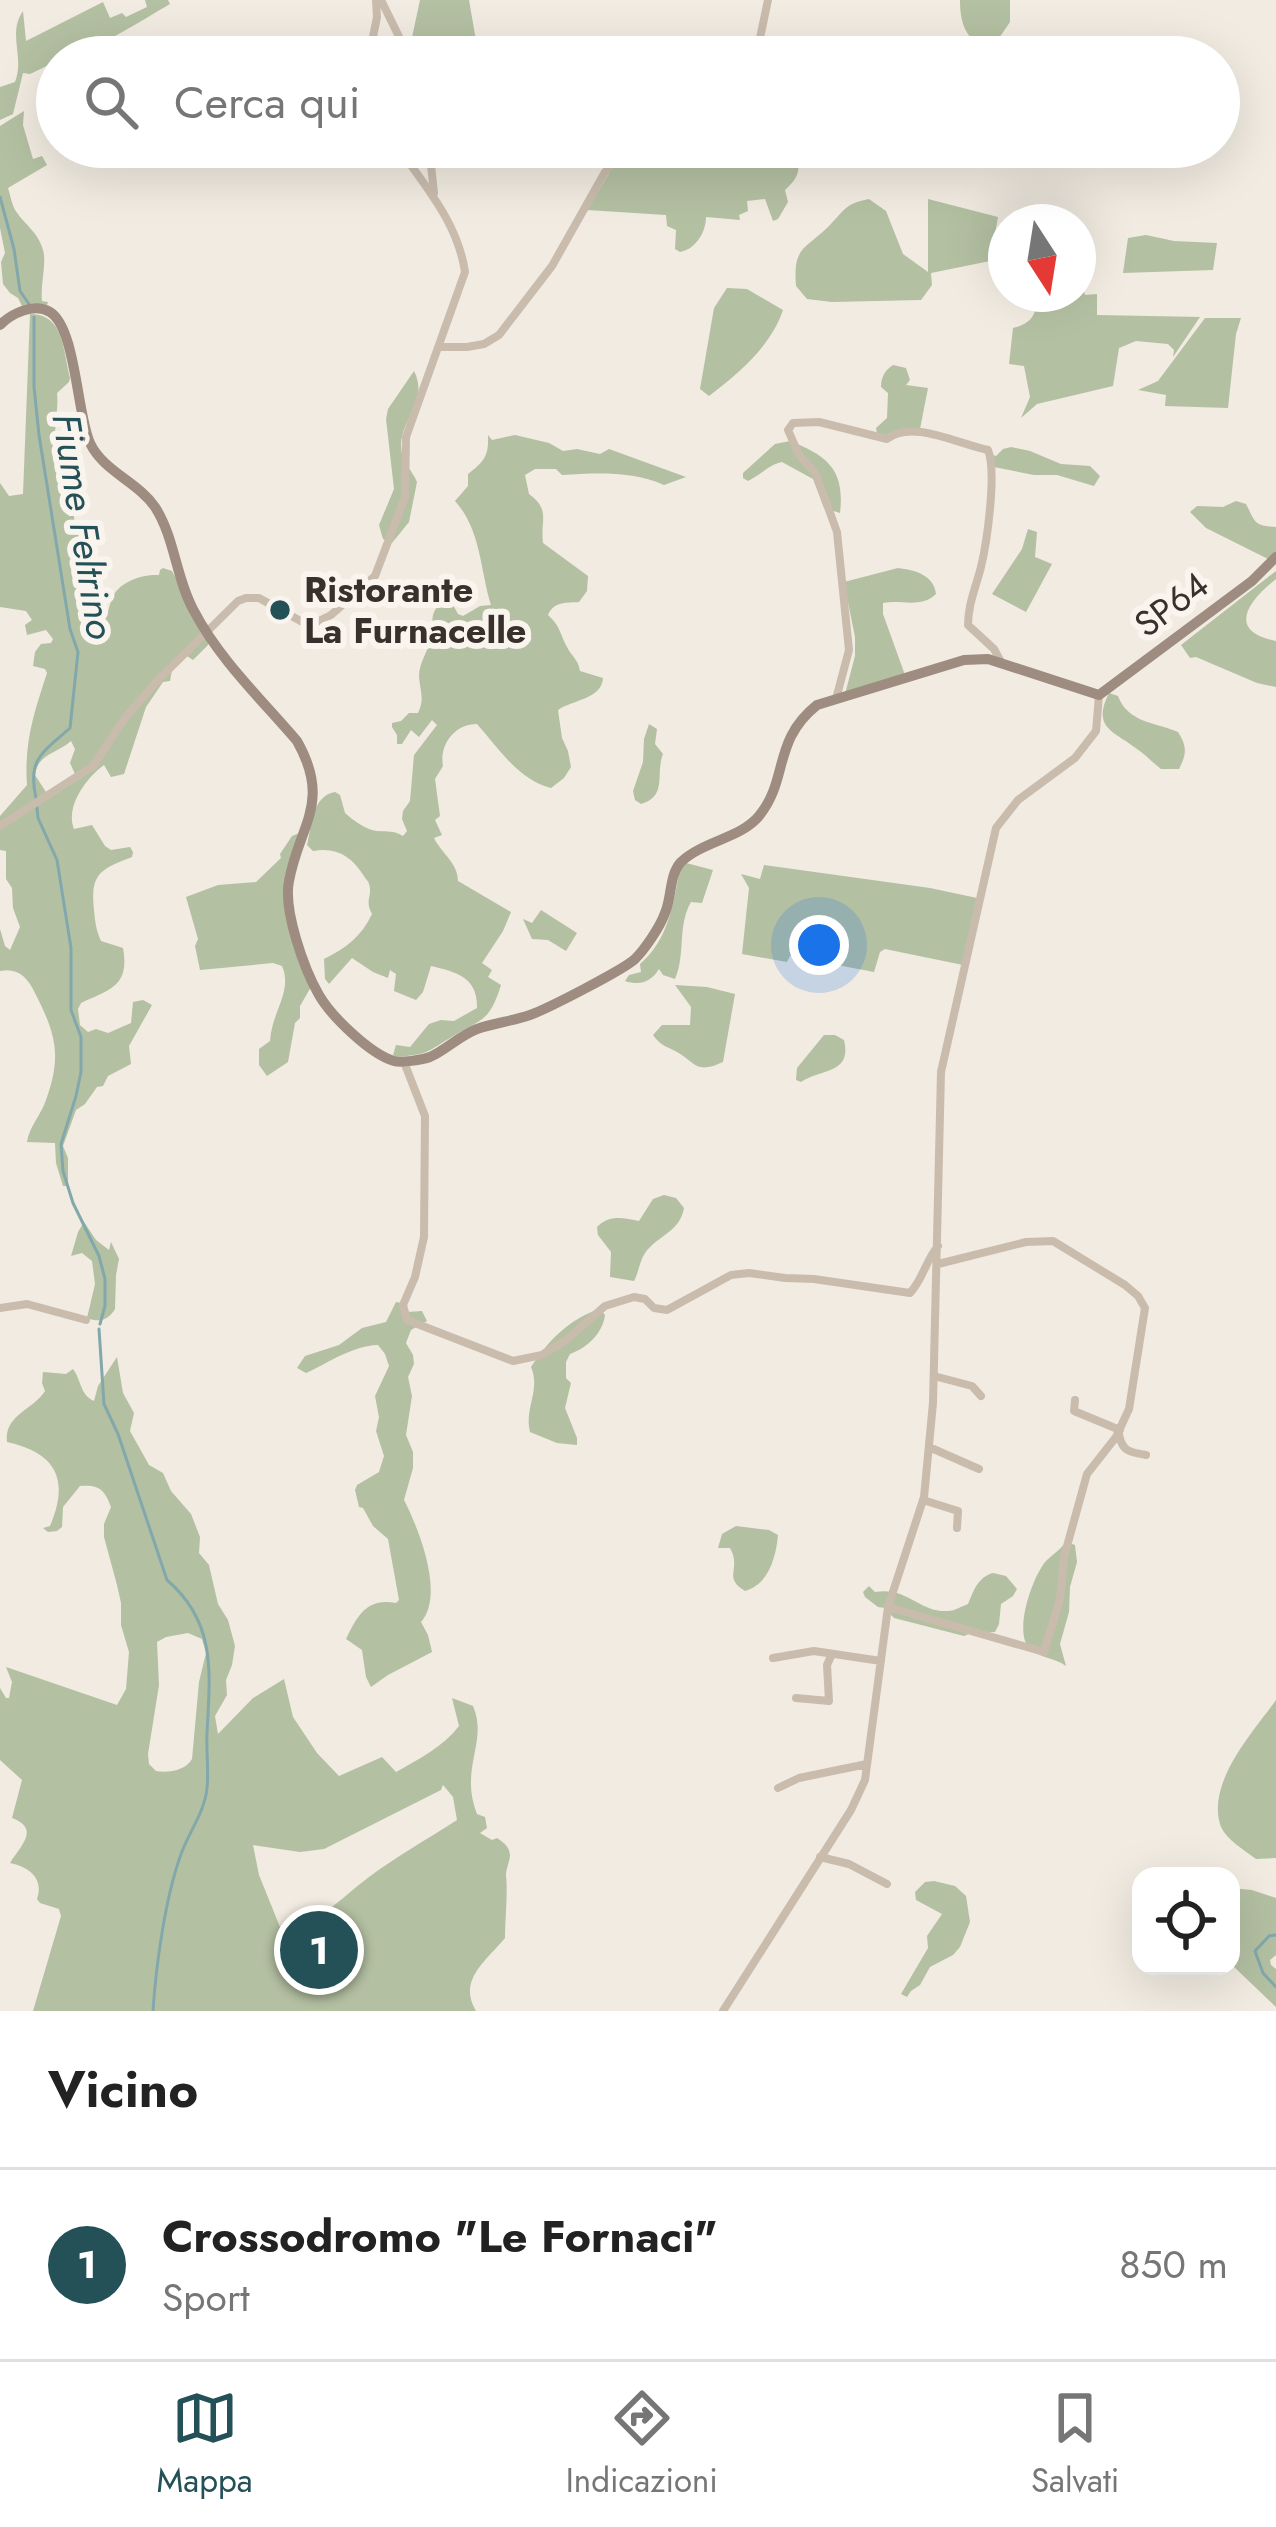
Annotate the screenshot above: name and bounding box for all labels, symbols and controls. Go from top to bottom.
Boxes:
search box [36,36,1240,168]
icon: search [78,69,144,135]
text: Cerca qui [174,70,360,135]
north arrow [988,204,1096,312]
water label: Fiume Feltrino [38,409,130,643]
street label: SP64 [1123,559,1219,649]
place label: Ristorante La Furnacelle [304,563,526,656]
marker: Ristorante La Furnacelle [267,597,293,623]
your location [789,915,849,975]
map controls [1132,1867,1240,1975]
button: locate [1132,1867,1240,1975]
pin: 1 [280,1905,358,1995]
text: Vicino [48,2052,198,2126]
text: Crossodromo "Le Fornaci" [162,2204,718,2269]
text: 1 [77,2236,97,2293]
text: 850 m [1119,2236,1228,2293]
text: Sport [162,2269,250,2326]
tab: Mappa [157,2385,253,2504]
tab: Indicazioni [566,2385,718,2504]
tab: Salvati [1031,2385,1119,2504]

